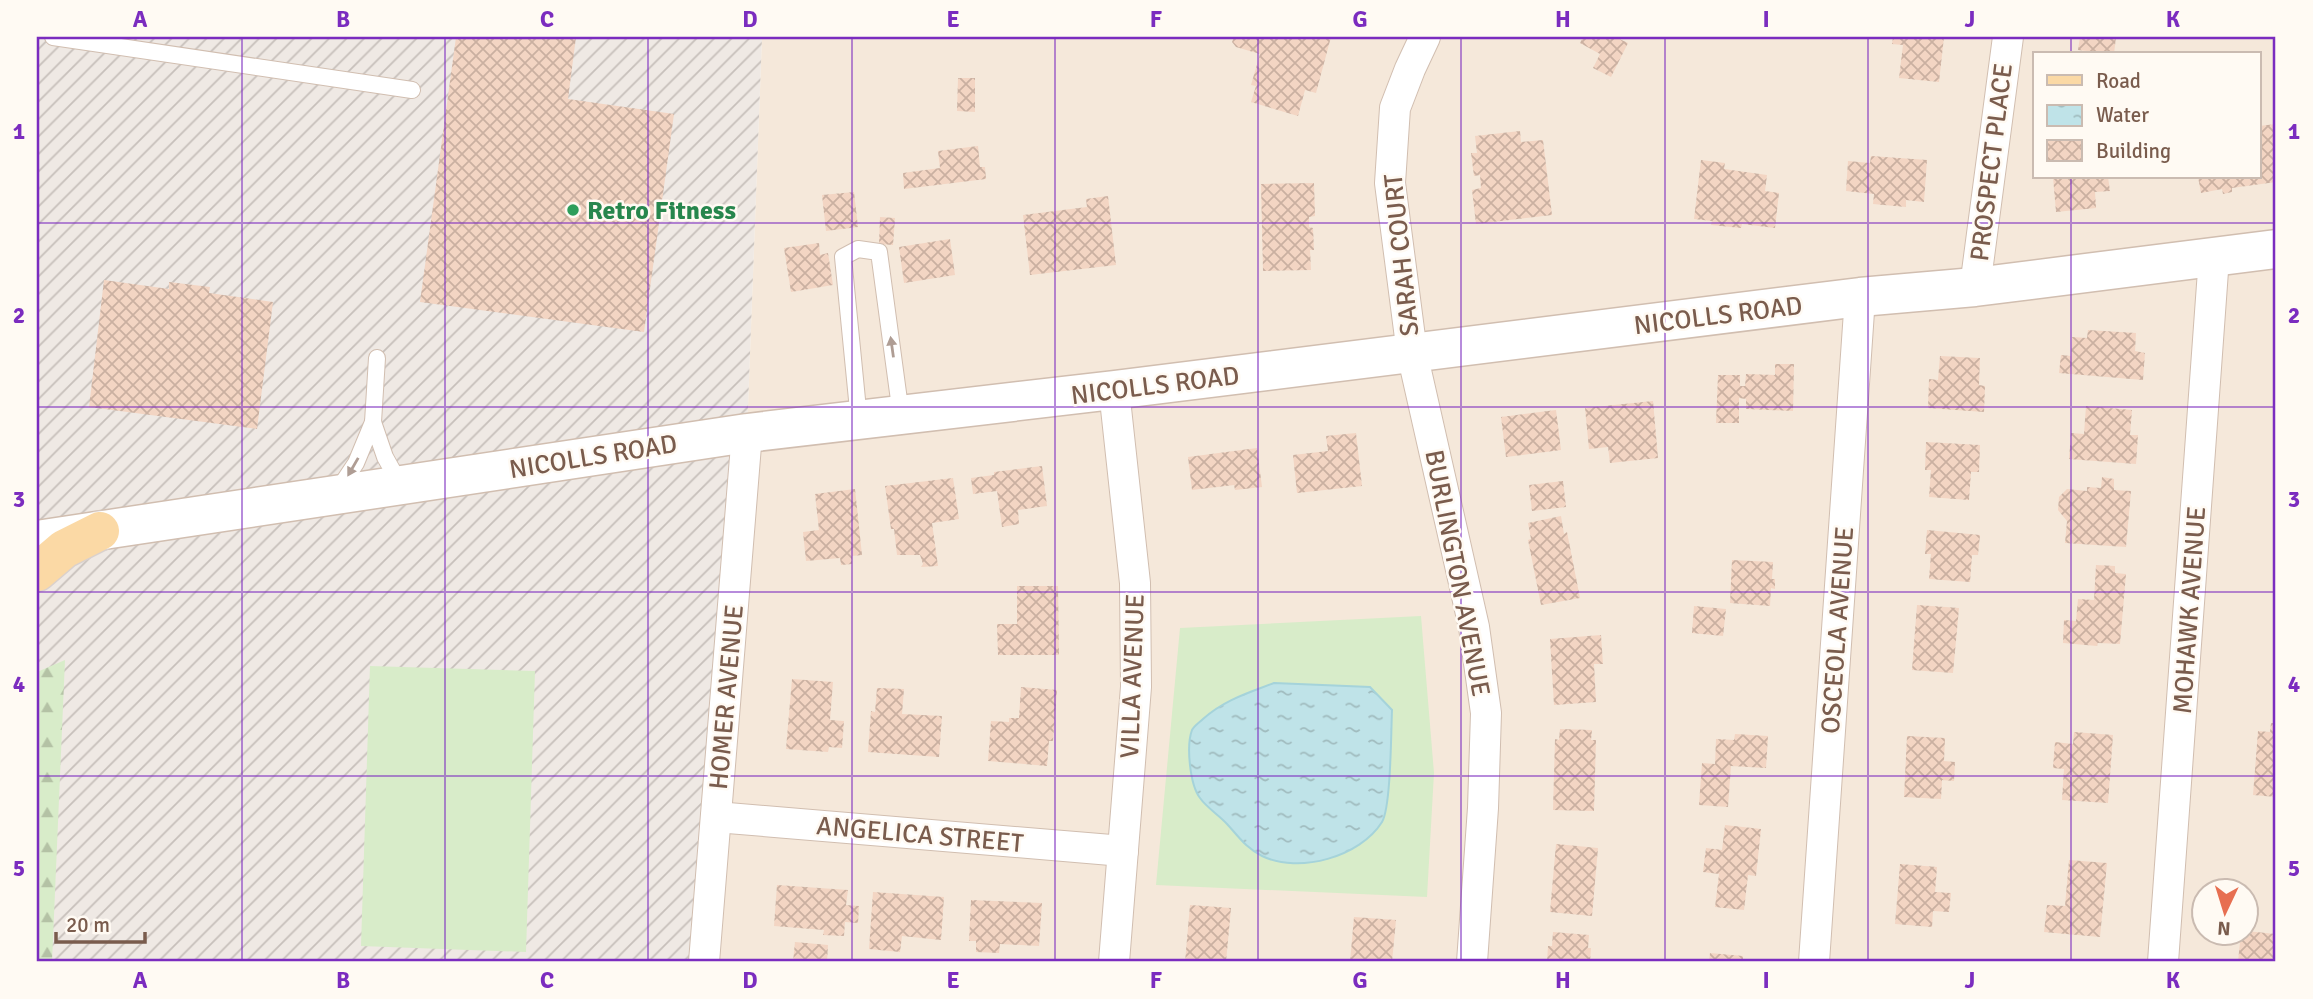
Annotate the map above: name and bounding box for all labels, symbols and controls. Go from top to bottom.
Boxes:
text: A [133,5,148,34]
text: B [336,5,350,34]
text: C [540,5,554,34]
text: D [742,5,758,34]
text: E [946,5,960,34]
text: F [1150,5,1162,34]
text: G [1352,5,1368,34]
text: H [1555,5,1571,34]
text: I [1762,5,1770,34]
text: J [1965,5,1975,34]
text: K [2166,5,2181,34]
legend [2033,52,2260,178]
street label: PROSPECT PLACE [1964,61,2020,263]
text: Road [2096,68,2141,94]
text: Water [2096,102,2149,128]
text: 1 [13,117,25,146]
text: 1 [2288,117,2300,146]
text: Building [2096,138,2171,164]
street label: SARAH COURT [1378,172,1426,338]
place label: Retro Fitness [587,195,736,227]
marker: Retro Fitness [565,202,581,218]
street label: NICOLLS ROAD [1632,290,1804,342]
text: 2 [13,301,25,330]
text: 2 [2288,301,2300,330]
one-way arrow [886,336,897,358]
street label: NICOLLS ROAD [1069,360,1241,412]
street label: NICOLLS ROAD [507,428,679,486]
street label: BURLINGTON AVENUE [1417,447,1497,699]
one-way arrow [346,457,359,476]
text: 3 [13,485,25,514]
text: 3 [2288,485,2300,514]
street label: MOHAWK AVENUE [2167,505,2213,715]
street label: OSCEOLA AVENUE [1815,525,1861,735]
street label: VILLA AVENUE [1114,593,1152,759]
street label: HOMER AVENUE [703,603,751,791]
text: 4 [13,670,25,699]
text: 4 [2288,670,2300,699]
street label: ANGELICA STREET [815,810,1025,860]
text: 5 [13,854,25,883]
text: 5 [2288,854,2300,883]
north arrow [2190,876,2260,946]
scale bar [56,901,145,945]
text: 20 m [66,912,110,938]
text: N [2216,916,2231,940]
text: A [133,966,148,995]
text: B [336,966,350,995]
text: C [540,966,554,995]
text: D [742,966,758,995]
text: E [946,966,960,995]
text: F [1150,966,1162,995]
text: G [1352,966,1368,995]
text: H [1555,966,1571,995]
text: I [1762,966,1770,995]
text: J [1965,966,1975,995]
text: K [2166,966,2181,995]

